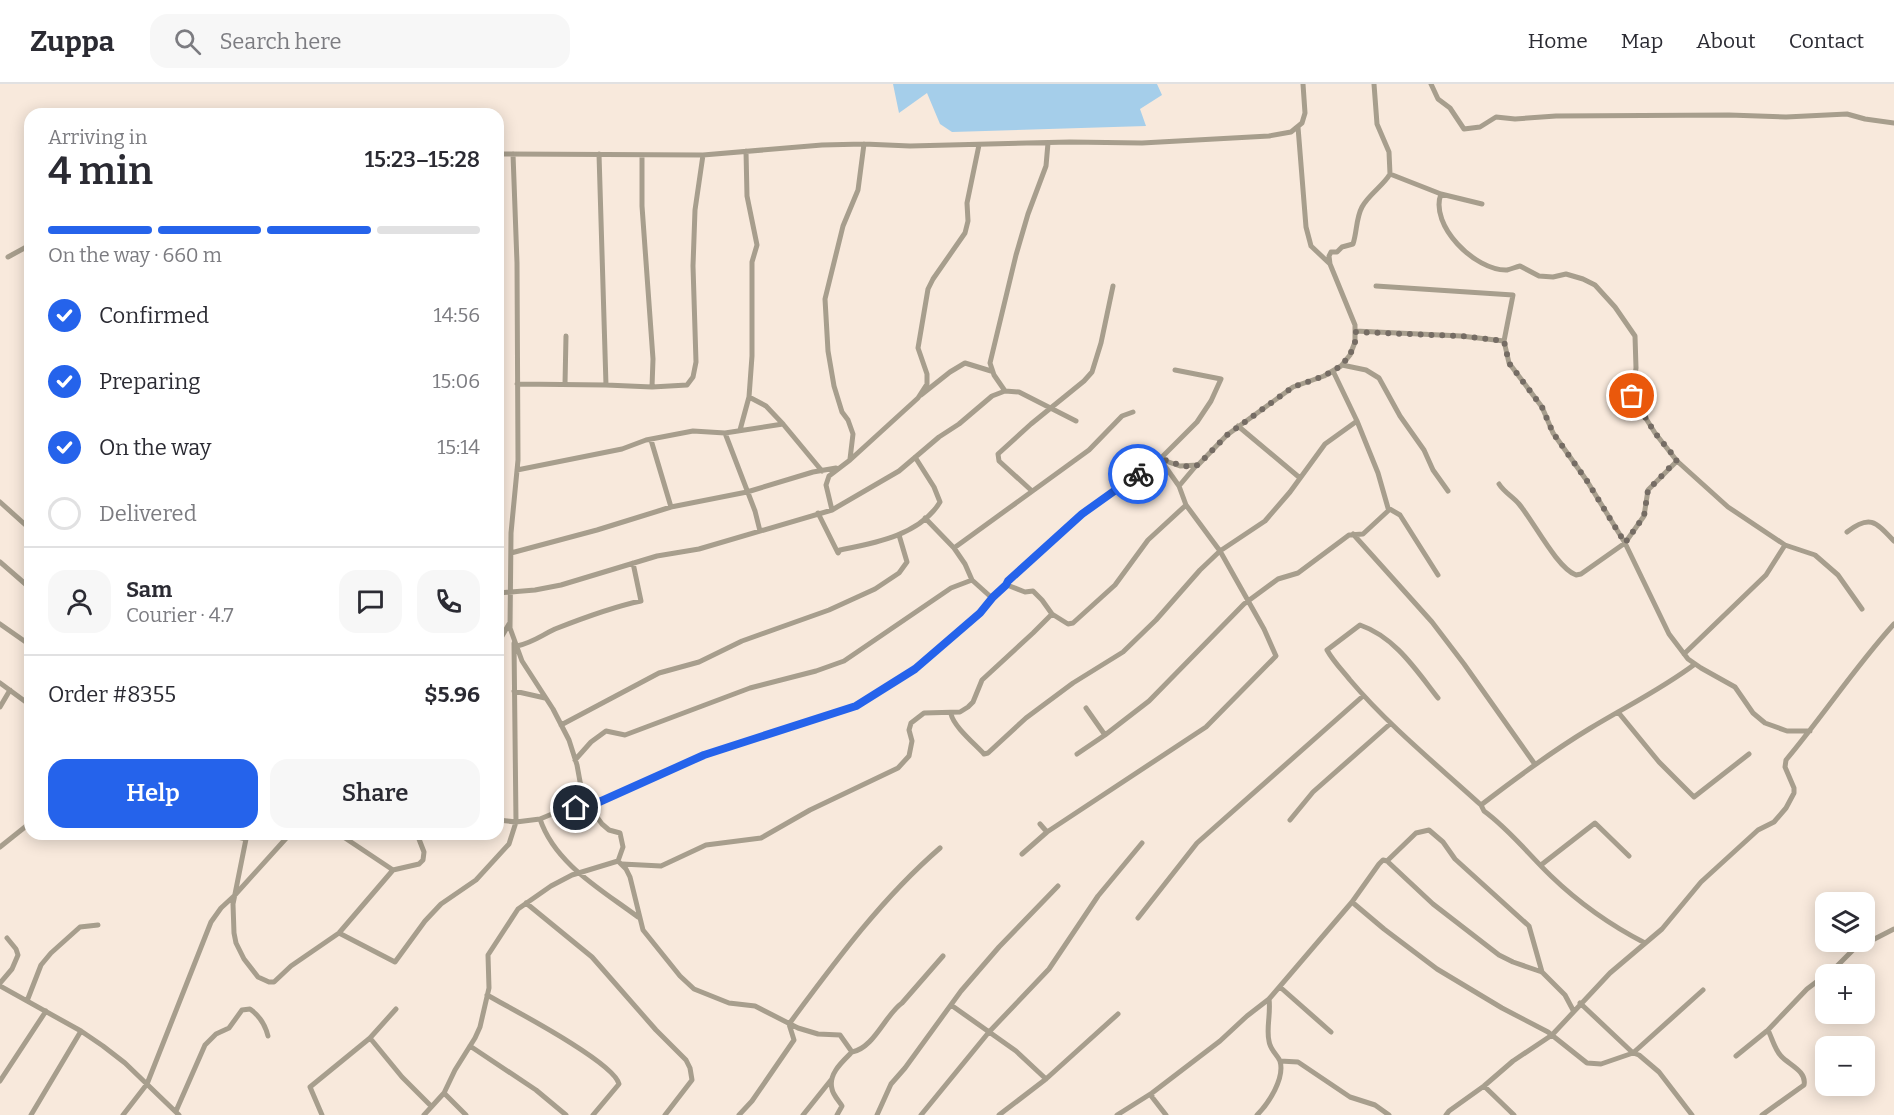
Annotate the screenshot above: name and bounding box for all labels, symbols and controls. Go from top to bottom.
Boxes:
search box [150,14,570,68]
text: Zuppa [30,25,114,58]
icon: search [171,25,204,58]
text: Search here [219,28,342,55]
text: Home [1528,28,1588,54]
text: Map [1621,28,1663,54]
text: About [1696,28,1756,54]
text: Contact [1789,28,1864,54]
text: Arriving in [48,125,147,149]
text: 15:23–15:28 [365,146,480,173]
text: 4 min [48,148,153,194]
text: On the way · 660 m [48,243,222,267]
icon: check [48,299,81,332]
text: Confirmed [99,302,209,329]
text: 14:56 [434,303,480,327]
icon: check [48,365,81,398]
text: Preparing [99,368,201,395]
text: 15:06 [432,369,480,393]
pin [1606,370,1657,421]
icon: bag [1615,379,1648,412]
icon: check [48,431,81,464]
text: On the way [99,434,211,461]
text: 15:14 [437,435,480,459]
courier [1108,444,1168,504]
icon: bike [1122,458,1155,491]
text: Delivered [99,500,197,527]
button: person [48,570,111,633]
button: chat [339,570,402,633]
button: phone [417,570,480,633]
text: Sam [126,576,172,603]
text: Courier · 4.7 [126,603,234,627]
text: Order #8355 [48,681,176,708]
text: $5.96 [424,681,480,708]
button: Help [48,759,258,828]
button: Share [270,759,480,828]
pin [550,782,601,833]
icon: home [559,791,592,824]
map controls [1815,892,1875,1096]
button: layers [1815,892,1875,952]
button: + [1815,964,1875,1024]
button: − [1815,1036,1875,1096]

